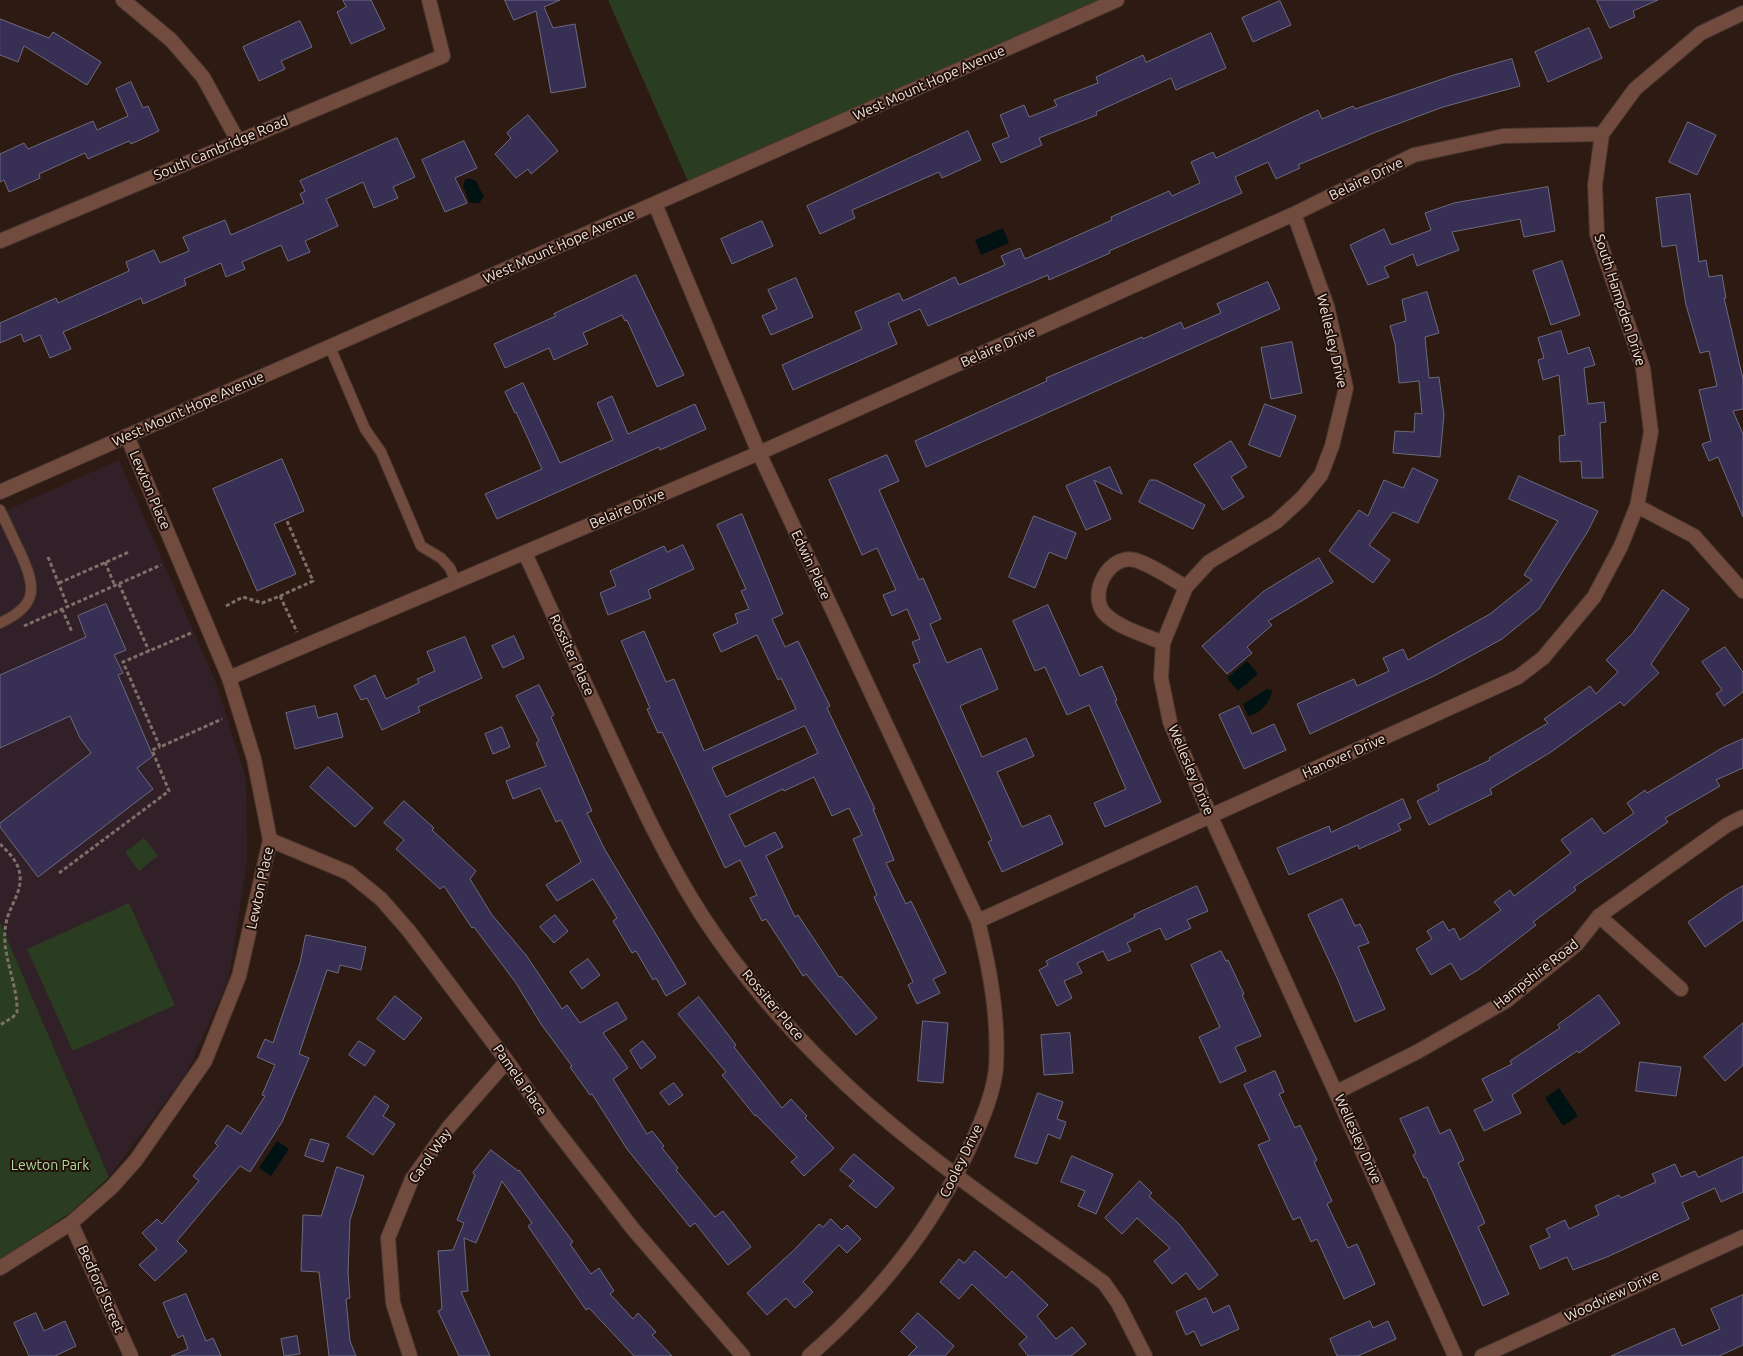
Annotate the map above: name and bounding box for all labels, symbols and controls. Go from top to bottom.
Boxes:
street label: West Mount Hope Avenue [850,42,1008,124]
street label: South Cambridge Road [151,112,291,184]
street label: Belaire Drive [1326,154,1406,204]
street label: West Mount Hope Avenue [480,205,638,287]
street label: South Hampden Drive [1591,232,1649,368]
street label: Wellesley Drive [1313,292,1351,390]
street label: Belaire Drive [958,323,1038,371]
street label: West Mount Hope Avenue [109,368,267,450]
street label: Lewton Place [126,448,174,532]
street label: Belaire Drive [587,486,667,532]
street label: Edwin Place [788,528,834,602]
street label: Rossiter Place [546,612,598,698]
street label: Wellesley Drive [1165,723,1217,817]
street label: Hanover Drive [1300,730,1388,782]
street label: Lewton Place [243,845,277,931]
street label: Hampshire Road [1490,936,1582,1012]
street label: Rossiter Place [738,966,808,1044]
street label: Pamela Place [489,1041,551,1119]
street label: Wellesley Drive [1331,1092,1385,1186]
street label: Cooley Drive [936,1122,986,1200]
street label: Carol Way [405,1125,455,1187]
park label: Lewton Park [11,1157,89,1173]
street label: Bedford Street [74,1243,128,1335]
street label: Woodview Drive [1562,1267,1662,1325]

